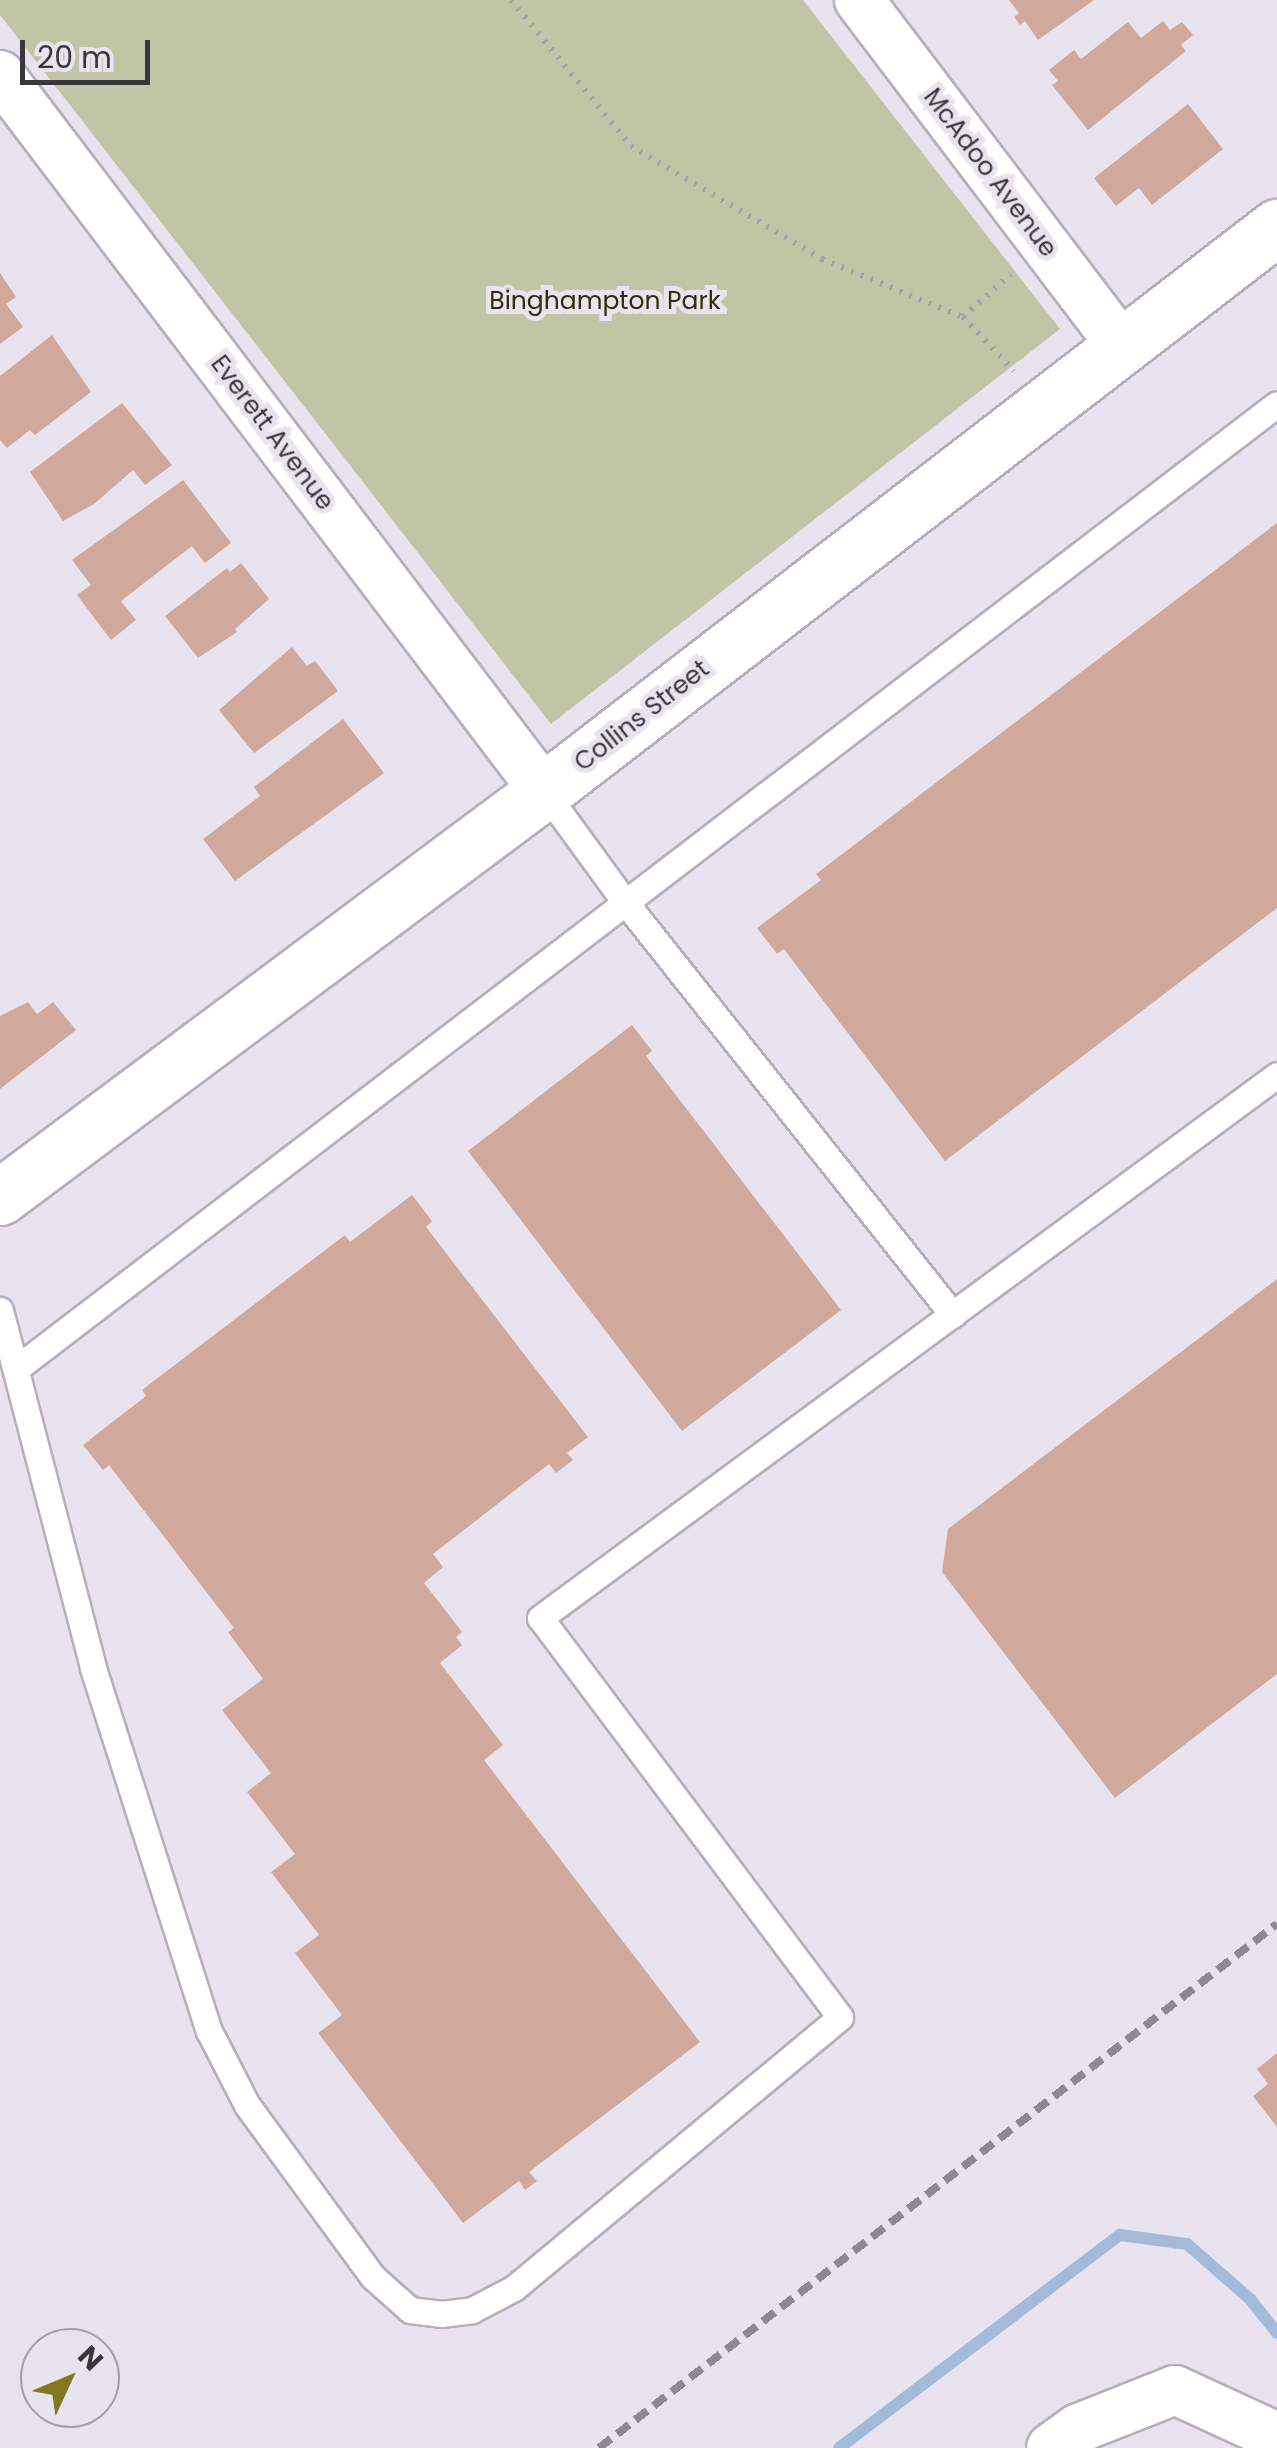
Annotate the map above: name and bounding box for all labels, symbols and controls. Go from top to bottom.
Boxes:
scale bar [25,20,155,82]
text: 20 m [37,36,112,79]
street label: McAdoo Avenue [917,83,1063,263]
park label: Binghampton Park [489,286,721,316]
street label: Everett Avenue [204,350,340,516]
street label: Collins Street [569,654,715,778]
north arrow [20,2328,120,2428]
text: N [69,2337,112,2379]

